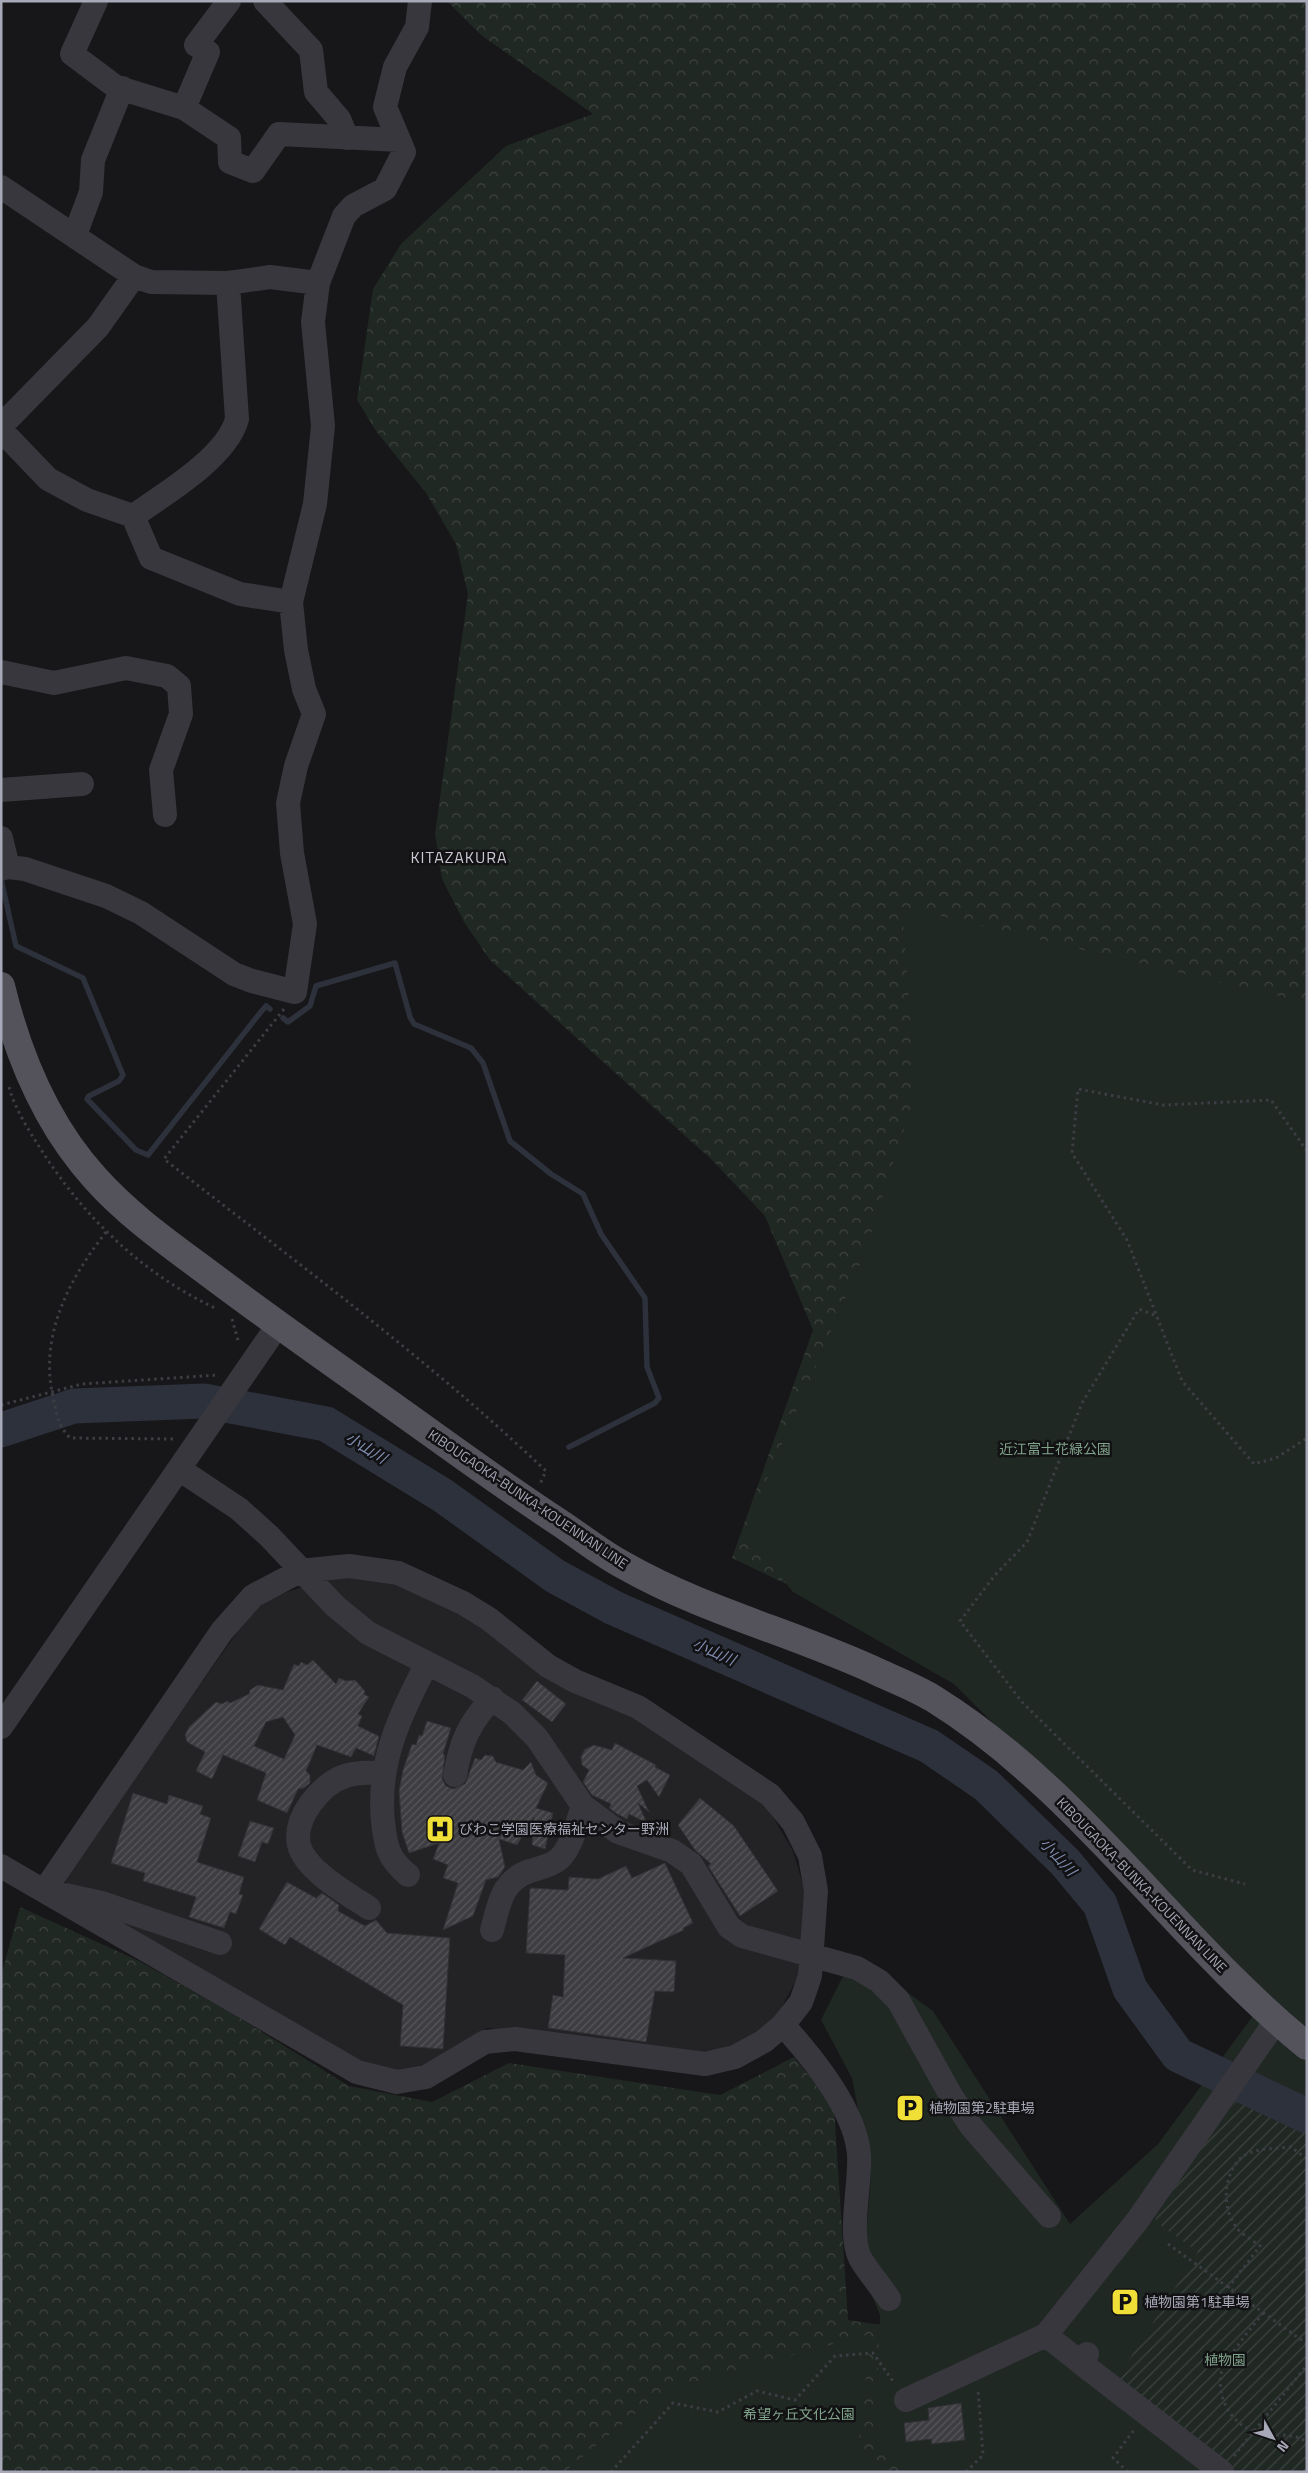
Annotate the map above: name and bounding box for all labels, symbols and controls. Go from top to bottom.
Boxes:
district label: KITAZAKURA [410,845,508,869]
street label: KIBOUGAOKA-BUNKA-KOUENNAN LINE [424,1424,633,1574]
water label: 小山川 [341,1426,393,1470]
park label: 近江富士花緑公園 [999,1438,1111,1459]
water label: 小山川 [689,1632,741,1672]
street label: KIBOUGAOKA-BUNKA-KOUENNAN LINE [1053,1792,1232,1977]
hospital icon: びわこ学園医療福祉センター野洲 [425,1814,455,1844]
place label: びわこ学園医療福祉センター野洲 [459,1818,669,1839]
water label: 小山川 [1035,1832,1083,1882]
parking icon: 植物園第2駐車場 [895,2093,925,2123]
place label: 植物園第2駐車場 [929,2097,1035,2118]
parking icon: 植物園第1駐車場 [1110,2287,1140,2317]
place label: 植物園第1駐車場 [1144,2291,1250,2312]
park label: 植物園 [1204,2349,1246,2370]
park label: 希望ヶ丘文化公園 [743,2403,855,2424]
north arrow [1248,2413,1298,2463]
text: N [1272,2436,1295,2457]

